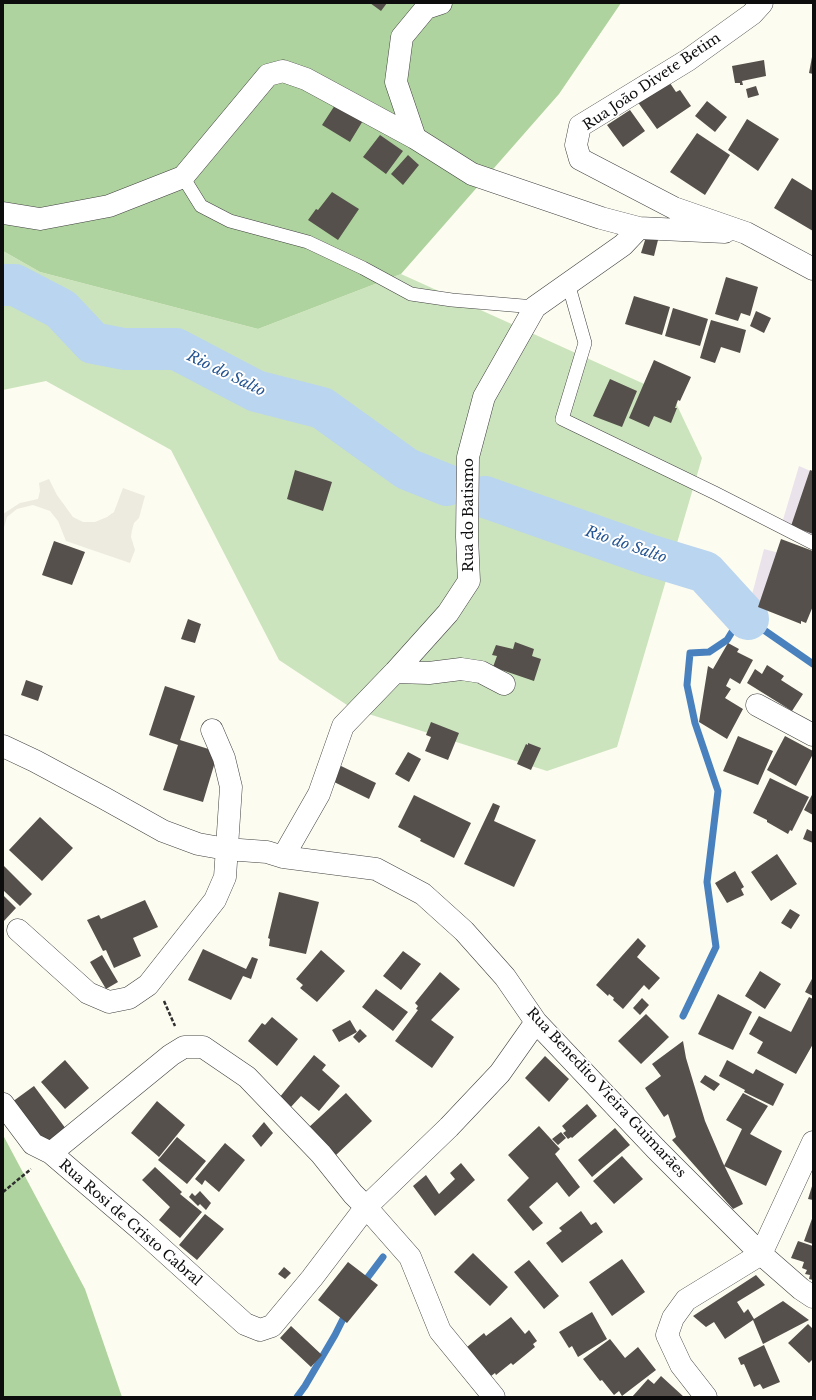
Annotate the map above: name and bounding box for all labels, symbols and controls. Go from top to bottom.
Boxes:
street label: Rua João Divete Betim [580,30,724,134]
water label: Rio do Salto [184,347,268,401]
street label: Rua do Batismo [461,458,477,572]
water label: Rio do Salto [583,523,669,567]
street label: Rua Benedito Vieira Guimarães [523,1005,689,1181]
street label: Rua Rosi de Cristo Cabral [55,1156,205,1290]

